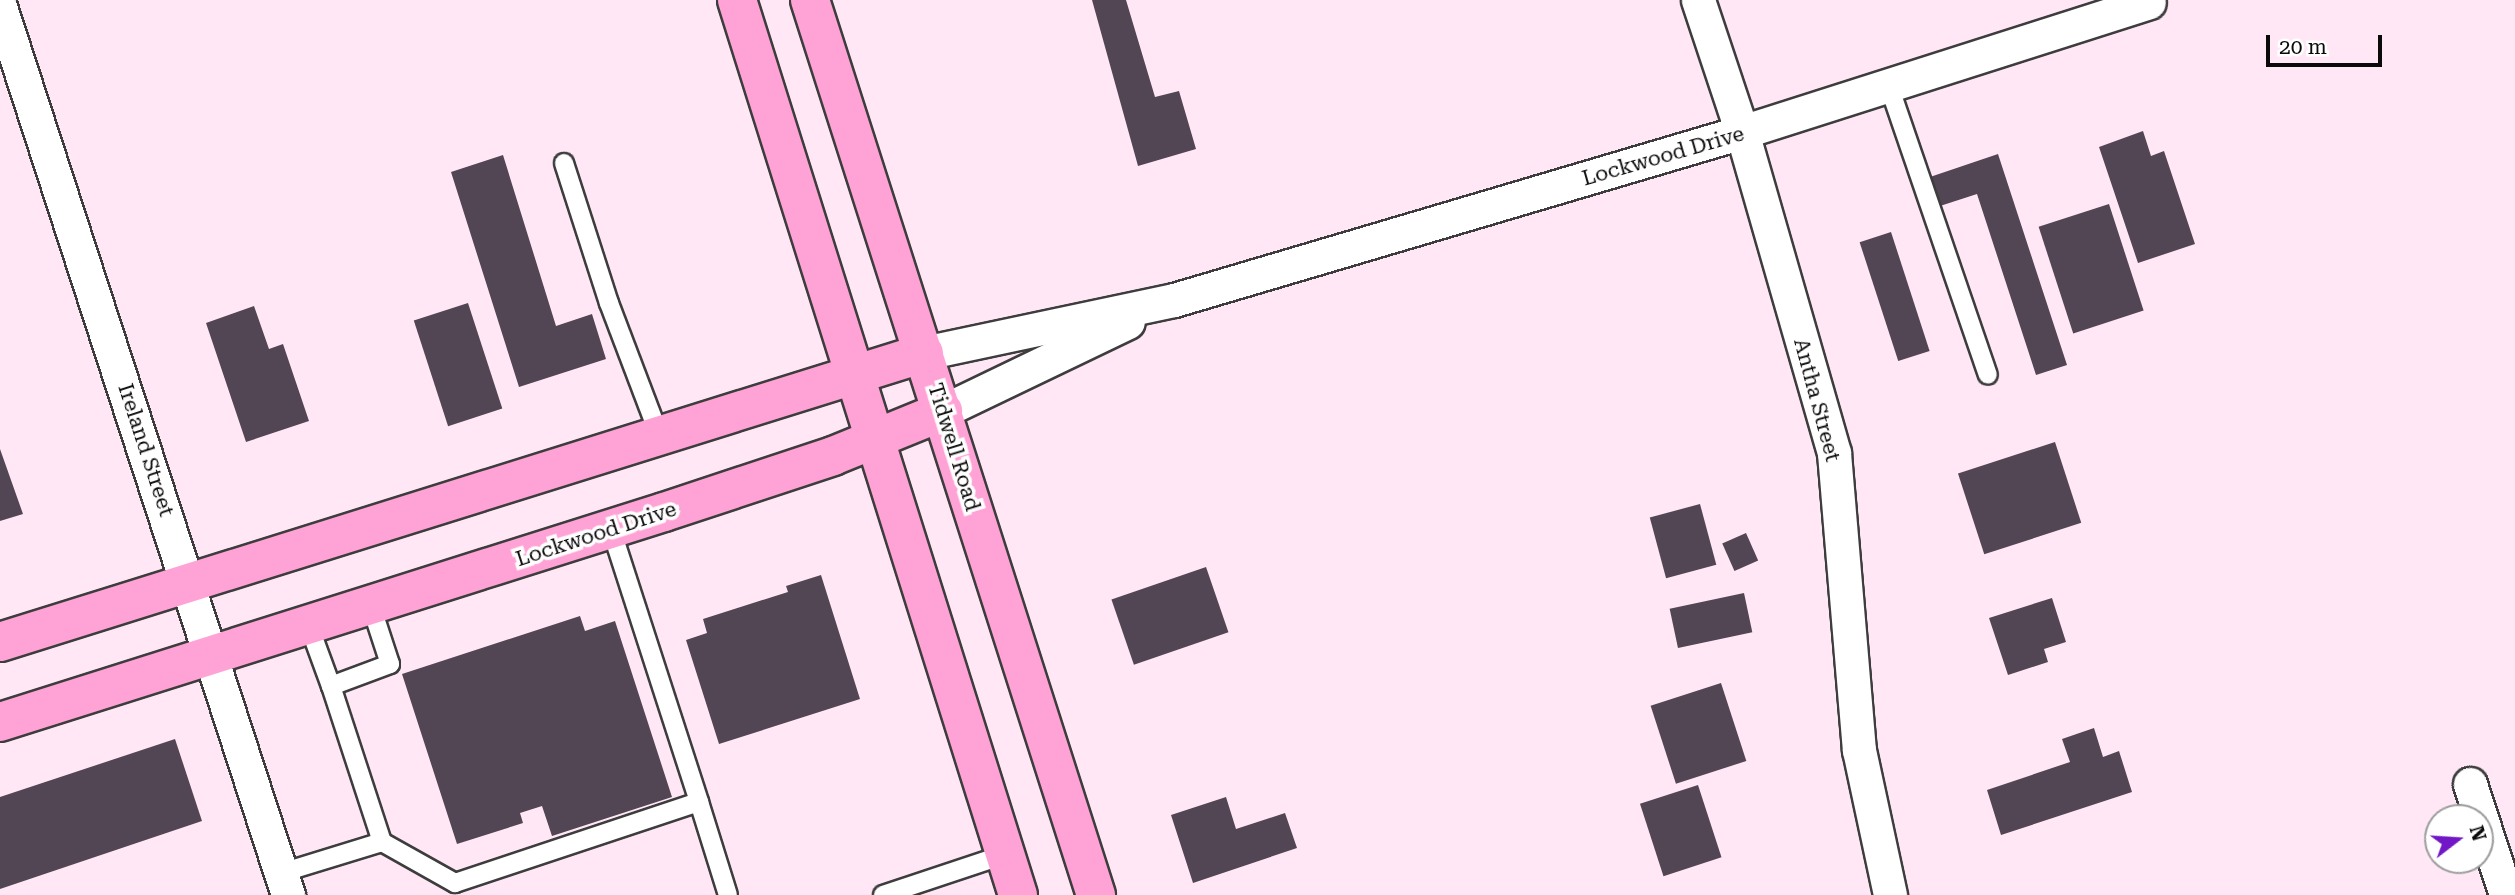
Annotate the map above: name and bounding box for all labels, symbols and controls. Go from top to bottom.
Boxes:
scale bar [2270,21,2386,65]
text: 20 m [2279,35,2327,59]
street label: Lockwood Drive [1579,121,1747,191]
street label: Antha Street [1788,336,1846,464]
street label: Ireland Street [113,380,179,520]
street label: Tidwell Road [923,380,985,514]
street label: Lockwood Drive [513,496,679,572]
north arrow [2424,804,2494,874]
text: N [2465,823,2491,844]

